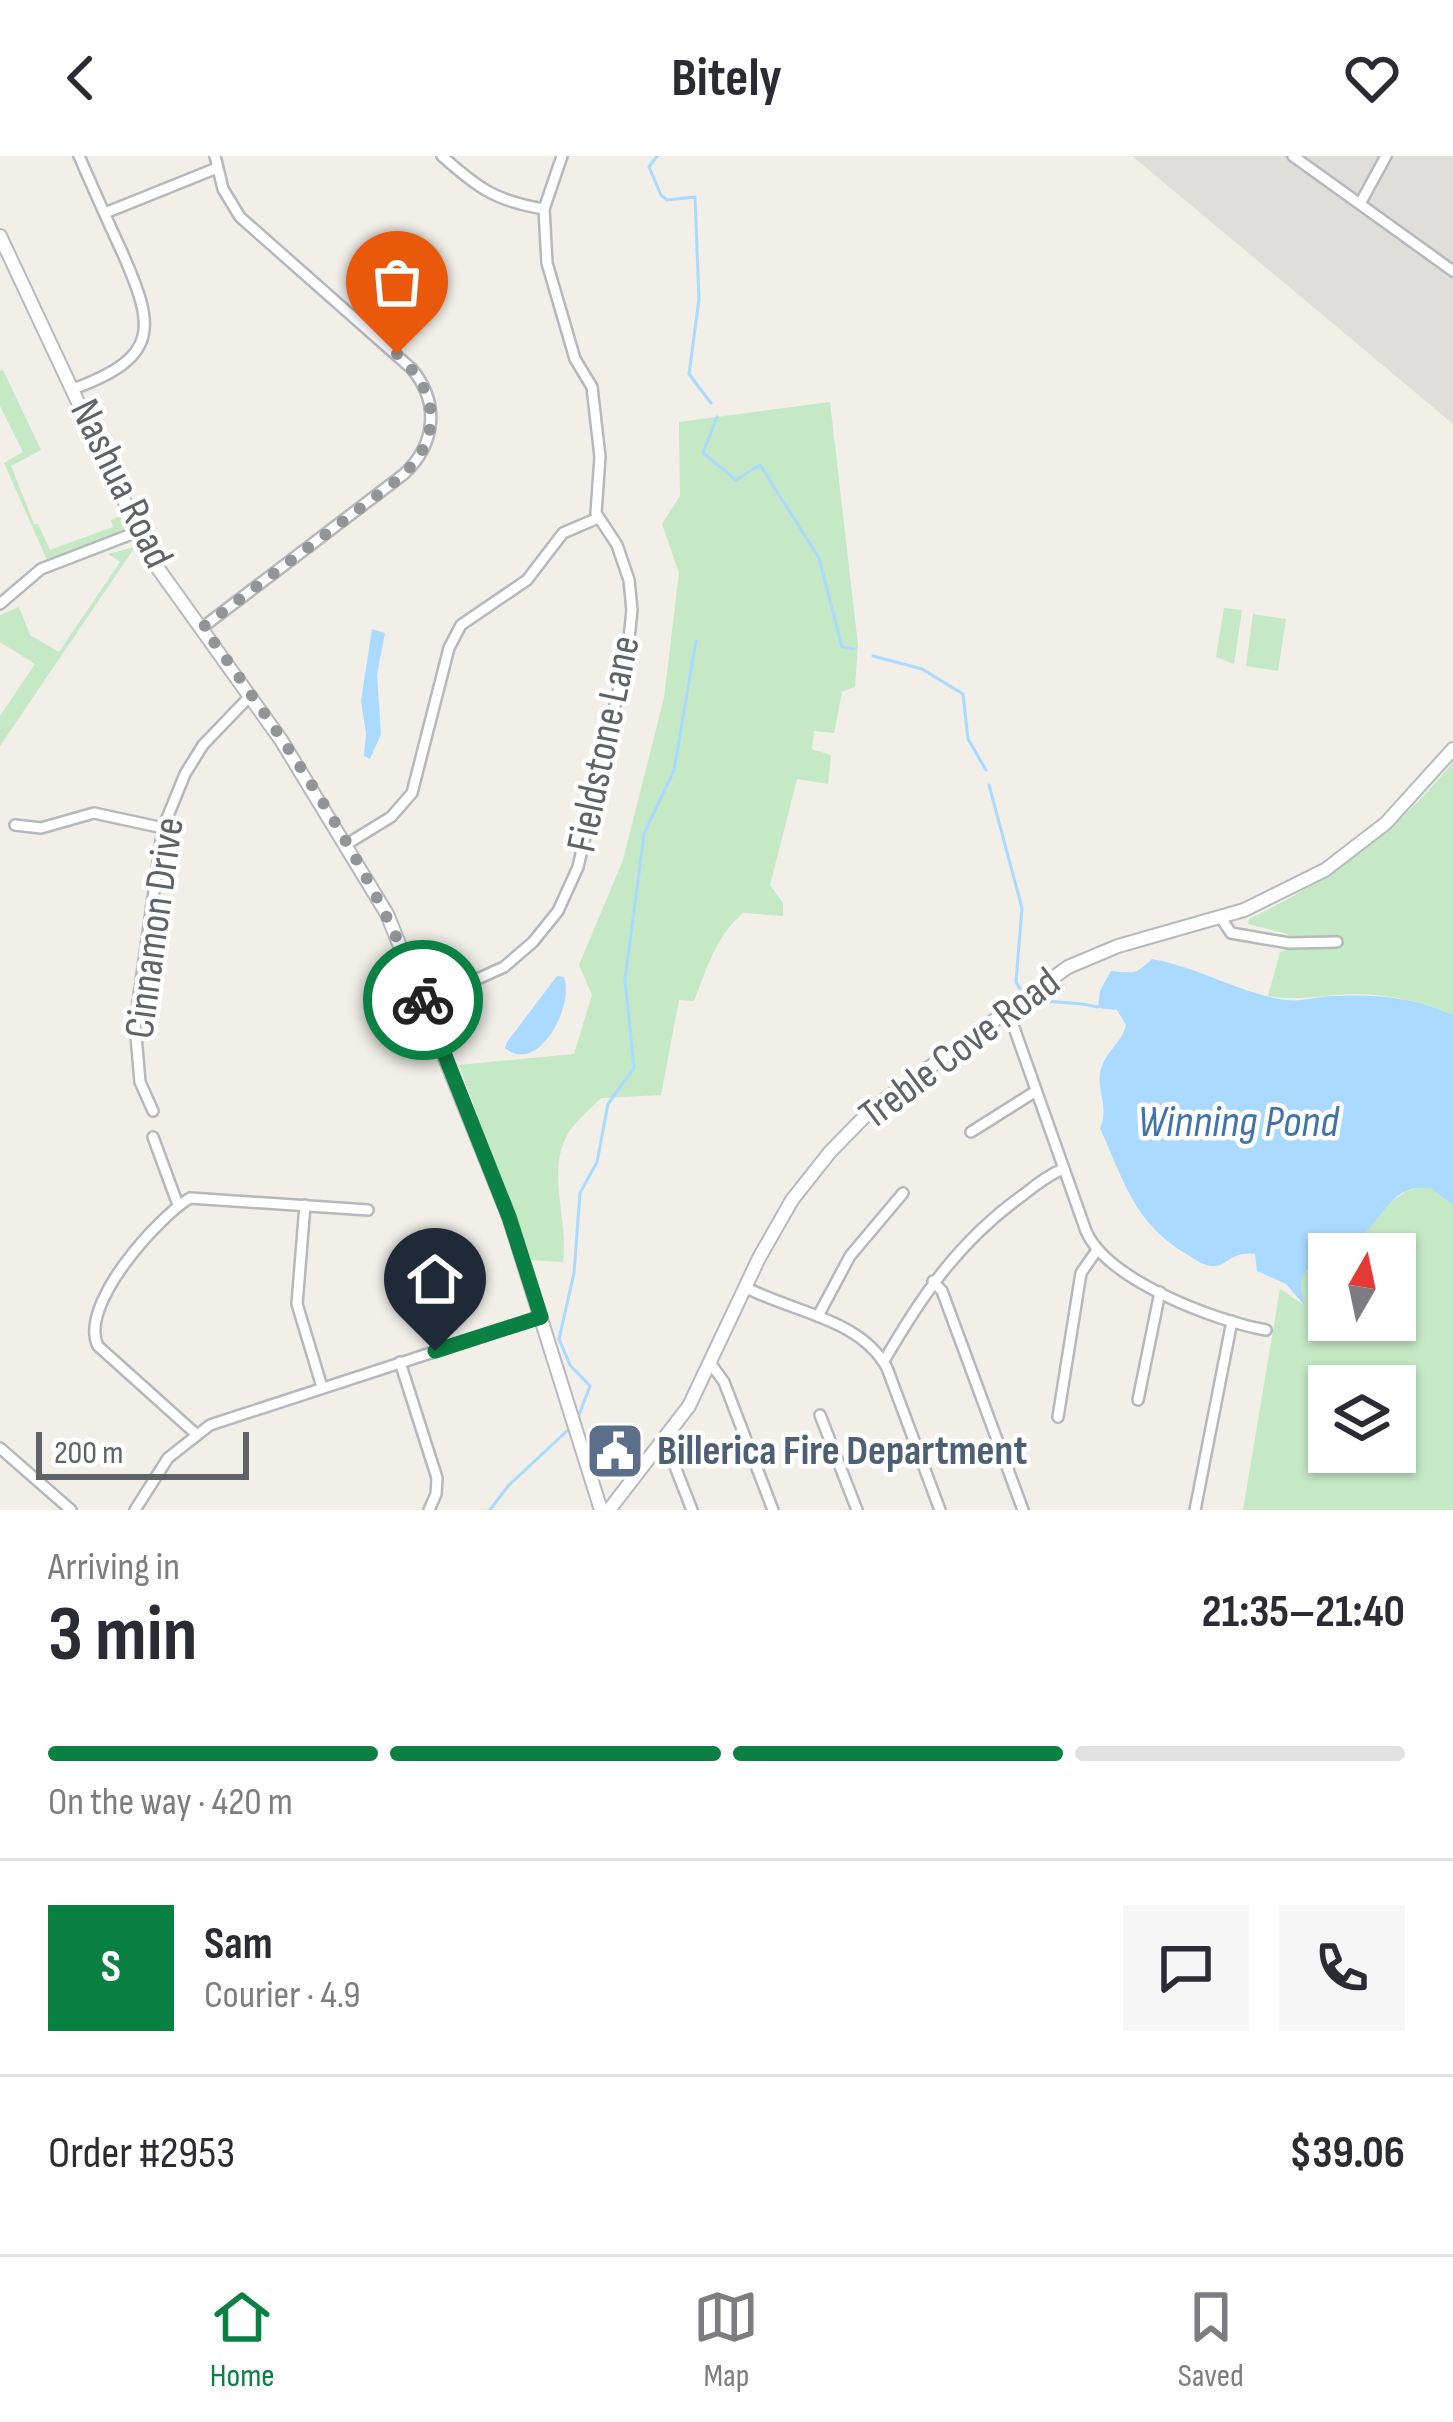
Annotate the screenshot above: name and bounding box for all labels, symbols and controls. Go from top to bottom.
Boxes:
icon: back [48,45,114,111]
icon: heart [1339,45,1405,111]
text: Bitely [671,46,782,111]
pin [346,231,448,354]
icon: bag [364,249,430,315]
street label: Nashua Road [58,391,184,577]
street label: Fieldstone Lane [556,631,652,857]
street label: Cinnamon Drive [114,814,196,1042]
courier [363,940,483,1060]
street label: Treble Cove Road [850,957,1070,1141]
icon: bike [390,967,456,1033]
water label: Winning Pond [1137,1095,1340,1150]
pin [384,1228,486,1351]
north arrow [1308,1233,1416,1341]
map controls [1308,1233,1416,1473]
icon: home [402,1246,468,1312]
button: layers [1308,1365,1416,1473]
public building icon: Billerica Fire Department [584,1420,646,1482]
scale bar [36,1426,249,1479]
place label: Billerica Fire Department [657,1426,1027,1477]
text: 200 m [54,1433,123,1473]
text: Arriving in [48,1544,180,1591]
text: 21:35–21:40 [1202,1585,1405,1640]
text: 3 min [48,1589,197,1682]
text: On the way · 420 m [48,1779,293,1826]
button: chat [1123,1905,1249,2031]
button: phone [1279,1905,1405,2031]
text: Sam [204,1917,273,1972]
text: S [101,1940,121,1995]
text: Courier · 4.9 [204,1972,361,2019]
text: Order #2953 [48,2126,235,2181]
text: $39.06 [1289,2126,1405,2181]
tab: Home [209,2284,275,2396]
tab: Map [693,2284,759,2396]
tab: Saved [1178,2284,1244,2396]

